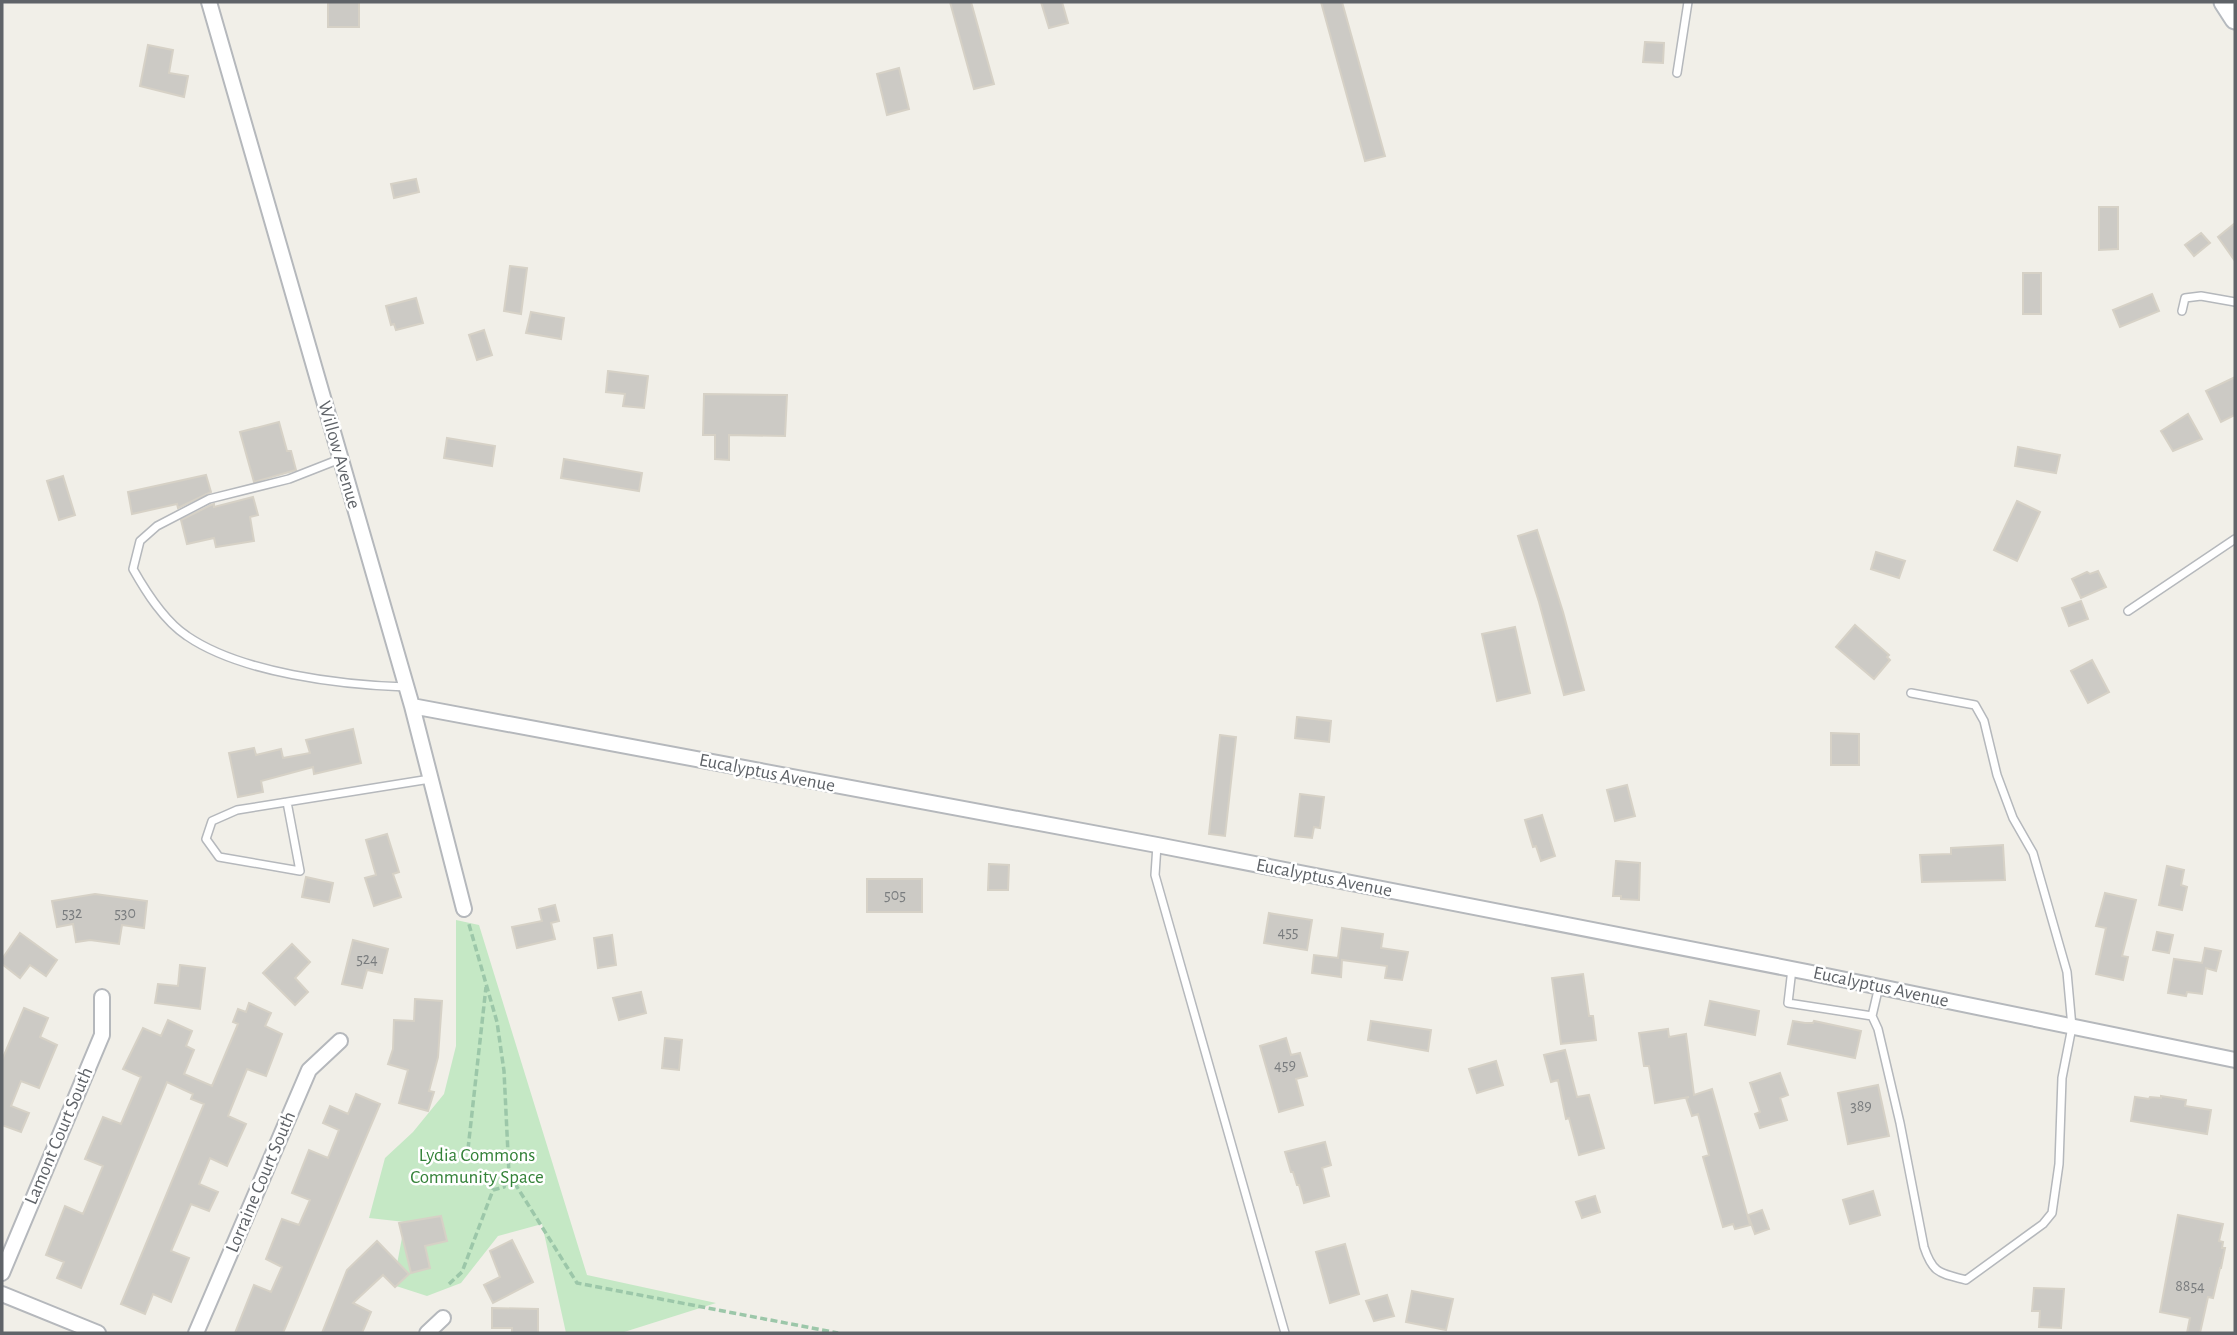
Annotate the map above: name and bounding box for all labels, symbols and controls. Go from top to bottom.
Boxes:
street label: Willow Avenue [315,399,363,511]
street label: Eucalyptus Avenue [697,750,837,796]
street label: Eucalyptus Avenue [1254,855,1394,901]
house number: 505 [884,887,906,903]
house number: 532 [62,905,82,921]
house number: 530 [114,905,136,921]
house number: 455 [1277,924,1299,940]
house number: 524 [356,951,378,967]
street label: Eucalyptus Avenue [1811,963,1951,1011]
house number: 459 [1274,1057,1296,1073]
street label: Lamont Court South [22,1065,96,1207]
house number: 389 [1850,1098,1872,1114]
street label: Lorraine Court South [223,1109,299,1255]
park label: Lydia Commons Community Space [410,1146,544,1187]
house number: 8854 [2175,1278,2205,1294]

